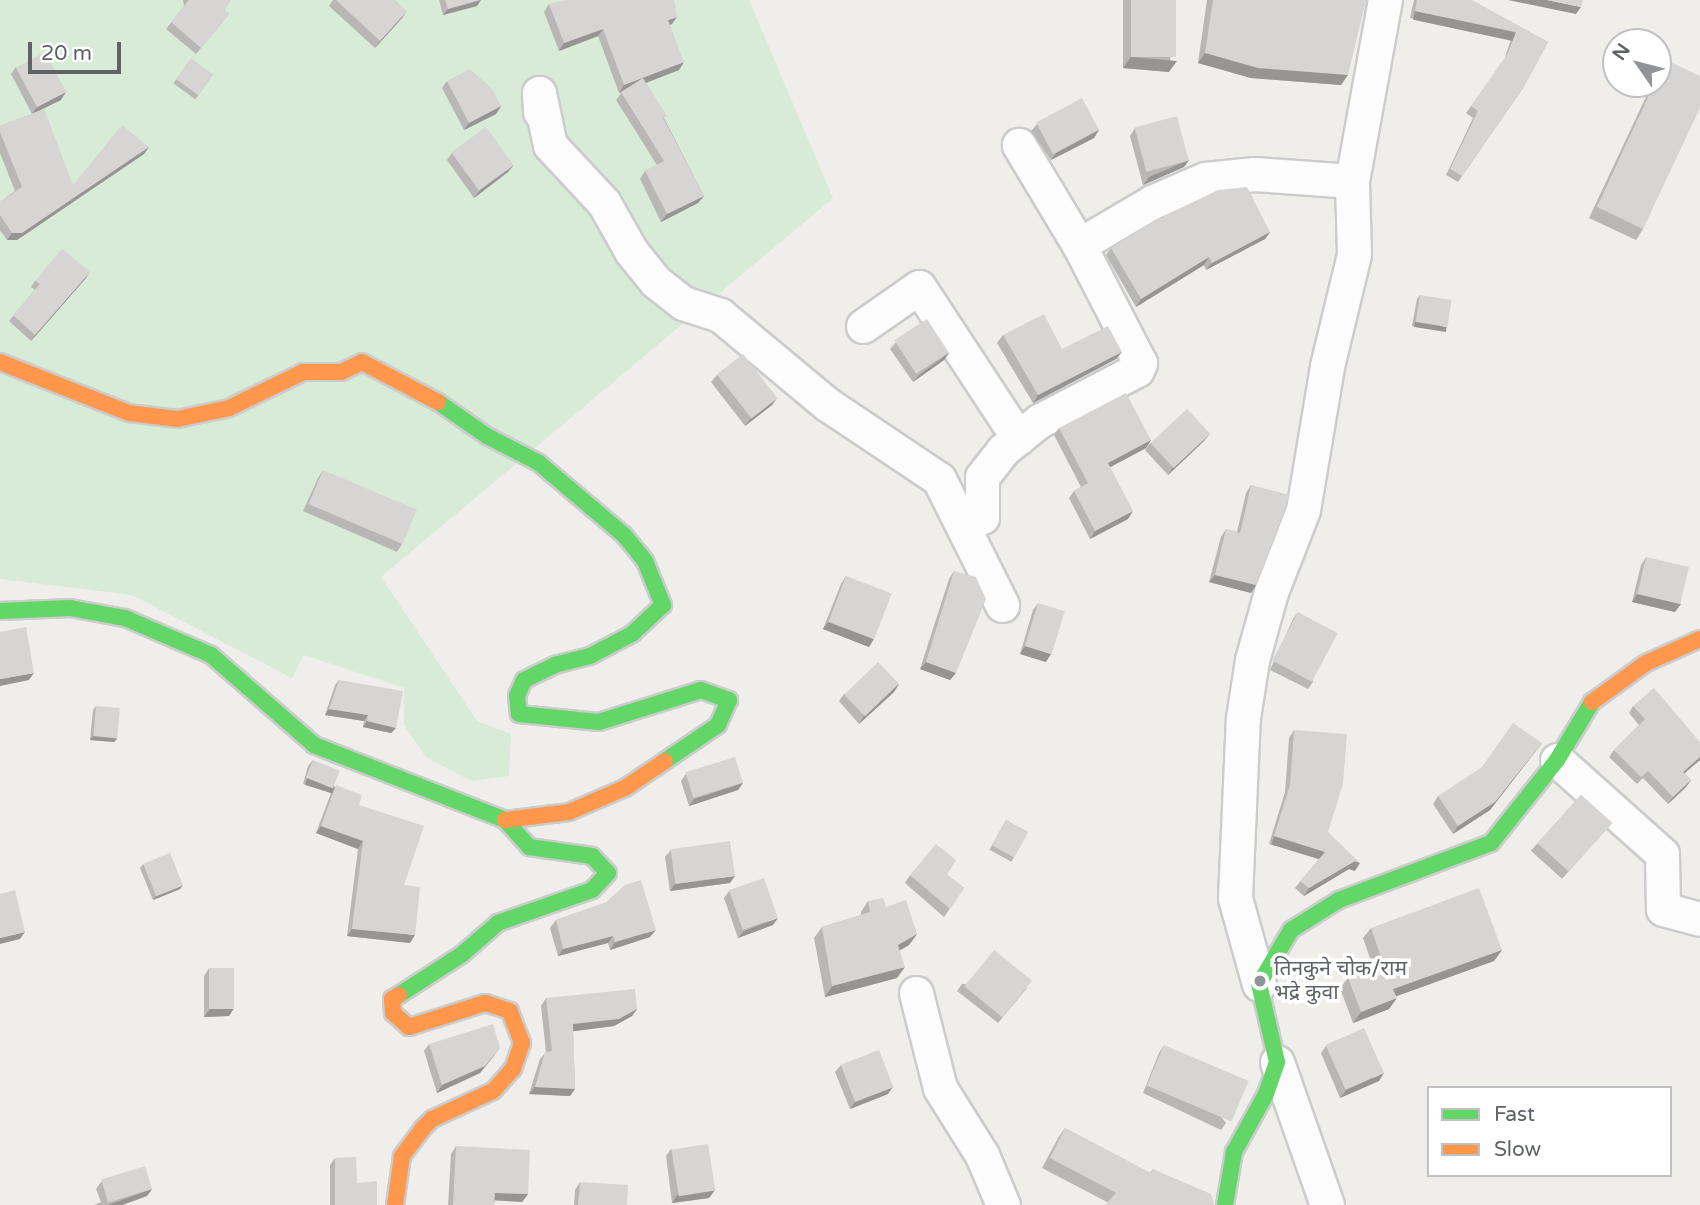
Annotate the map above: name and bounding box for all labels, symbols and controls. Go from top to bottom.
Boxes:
scale bar [32,28,124,72]
north arrow [1602,28,1672,98]
text: N [1608,40,1635,65]
text: 20 m [41,41,92,66]
place label: तिनकुने चोक/राम भद्रे कुवा [1274,956,1407,1006]
marker: तिनकुने चोक/राम भद्रे कुवा [1252,973,1268,989]
legend [1427,1086,1672,1177]
text: Fast [1494,1102,1535,1127]
text: Slow [1494,1137,1541,1162]

